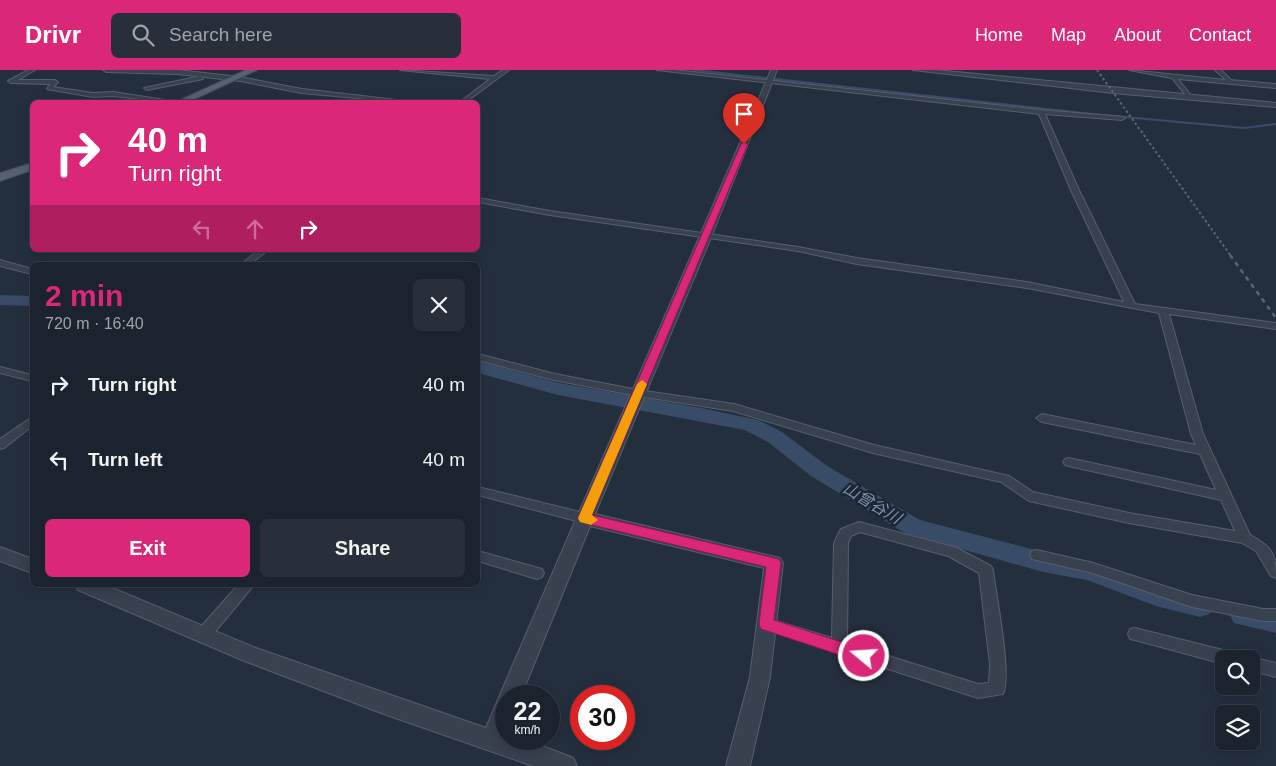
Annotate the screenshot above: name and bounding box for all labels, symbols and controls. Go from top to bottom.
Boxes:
search box [111,13,461,58]
text: Drivr [25,21,81,48]
icon: search [129,21,157,49]
text: Search here [169,24,273,45]
text: Home [975,25,1023,45]
text: Map [1051,25,1086,45]
text: About [1114,25,1161,45]
text: Contact [1189,25,1251,45]
pin [723,93,765,144]
icon: arrive [730,100,758,128]
icon: right [45,120,110,185]
text: 40 m [128,120,208,159]
text: Turn right [128,161,221,186]
icon: left [188,215,216,243]
icon: ahead [241,215,269,243]
icon: right [294,215,322,243]
text: 2 min [45,279,123,312]
button: close [413,279,465,331]
text: 720 m · 16:40 [45,315,144,332]
icon: right [45,371,73,399]
text: Turn right [88,374,176,395]
text: 40 m [423,374,465,395]
icon: left [45,446,73,474]
text: Turn left [88,449,163,470]
text: 40 m [423,449,465,470]
water label: 山曾谷川 [840,479,906,528]
button: Exit [45,519,250,577]
button: Share [260,519,465,577]
position arrow [837,629,889,681]
map controls [1215,650,1260,750]
button: search [1215,650,1260,695]
speed limit sign: 30 [570,685,635,750]
text: 22 [514,697,541,725]
button: layers [1215,705,1260,750]
text: km/h [514,723,541,737]

